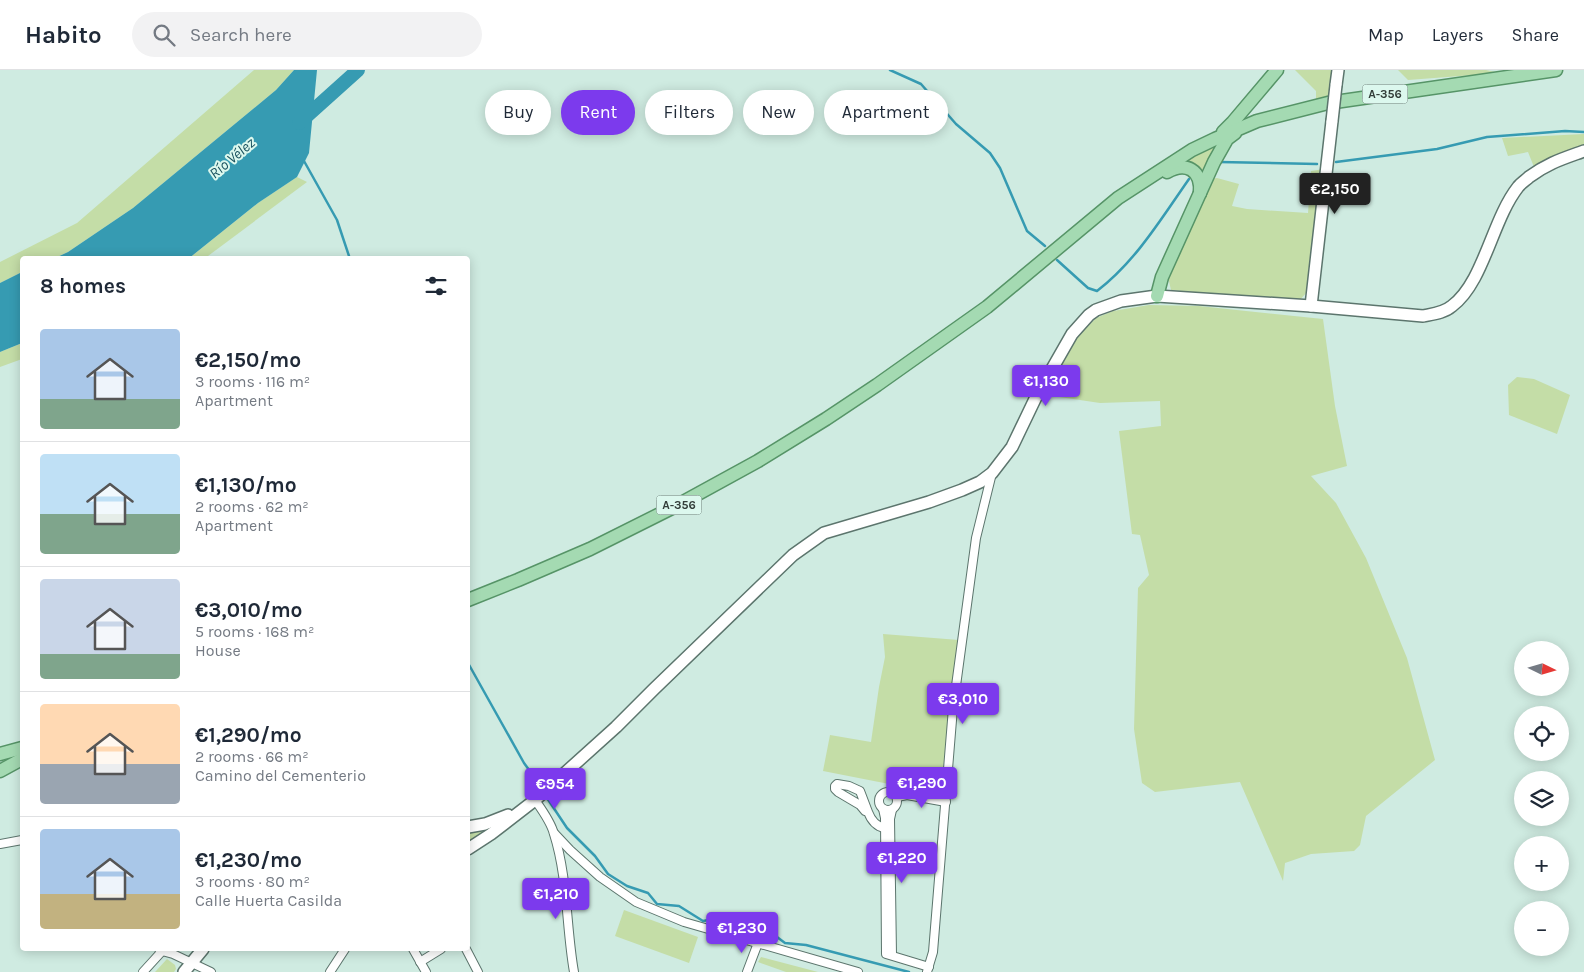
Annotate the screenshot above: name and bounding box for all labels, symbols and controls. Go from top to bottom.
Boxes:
search box [132,12,482,57]
text: Habito [25,21,102,49]
icon: search [150,21,178,49]
text: Search here [190,24,292,46]
text: Map [1368,24,1404,46]
text: Layers [1432,24,1484,46]
text: Share [1512,24,1559,46]
road number: A-356 [1362,84,1408,104]
chip: Buy [485,90,551,135]
chip: Rent [561,90,635,135]
chip: Filters [645,90,733,135]
chip: New [743,90,814,135]
chip: Apartment [824,90,948,135]
water label: Río Vélez [205,133,259,182]
pin: €2,150 [1294,172,1376,215]
text: €2,150 [1311,179,1360,198]
icon: filters [422,272,450,300]
text: 8 homes [40,274,126,298]
text: €2,150/mo [195,348,301,372]
icon: home [80,349,140,409]
pin: €1,130 [1005,364,1087,407]
text: €1,130 [1023,371,1069,390]
text: 3 rooms · 116 m² [195,372,310,391]
text: Apartment [195,391,273,410]
text: €1,130/mo [195,473,297,497]
icon: home [80,474,140,534]
road number: A-356 [656,496,702,514]
text: 2 rooms · 62 m² [195,497,309,516]
text: Apartment [195,516,273,535]
text: €3,010/mo [195,598,302,622]
icon: home [80,599,140,659]
text: 5 rooms · 168 m² [195,622,314,641]
text: House [195,641,241,660]
north arrow [1514,641,1569,696]
map controls [1514,641,1569,956]
pin: €3,010 [922,682,1004,725]
text: €3,010 [938,689,988,708]
button: locate [1514,706,1569,761]
text: €1,290/mo [195,723,302,747]
icon: home [80,724,140,784]
text: 2 rooms · 66 m² [195,747,309,766]
text: Camino del Cementerio [195,766,366,785]
pin: €1,290 [881,766,963,809]
pin: €954 [525,768,585,810]
button: layers [1514,771,1569,826]
text: €1,290 [897,773,947,792]
text: €954 [536,774,574,793]
button: + [1514,836,1569,891]
pin: €1,220 [861,842,943,884]
text: €1,230/mo [195,848,302,872]
text: €1,220 [877,848,927,867]
icon: home [80,849,140,909]
text: 3 rooms · 80 m² [195,872,310,891]
pin: €1,210 [515,878,597,920]
text: €1,210 [533,884,579,903]
text: Calle Huerta Casilda [195,891,342,910]
button: − [1514,901,1569,956]
pin: €1,230 [701,912,783,954]
text: €1,230 [717,918,767,937]

